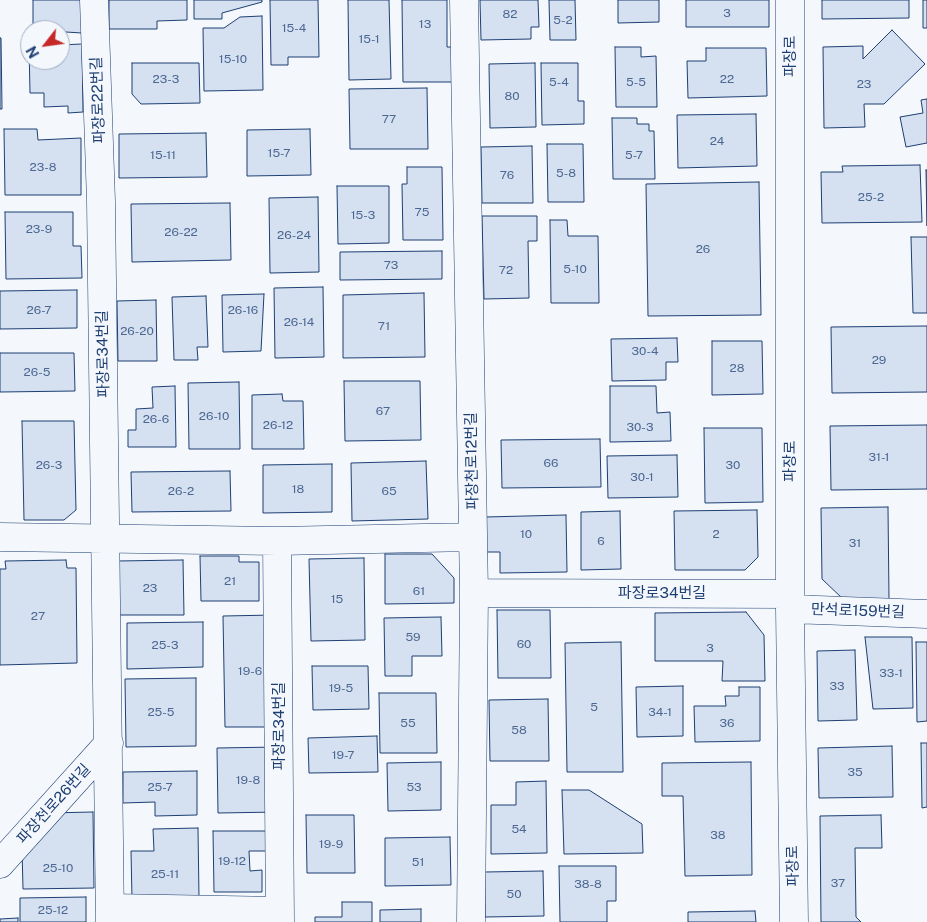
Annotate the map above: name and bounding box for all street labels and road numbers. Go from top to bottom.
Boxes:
street label: 파장로 [781,35,799,77]
street label: 파장로22번길 [87,56,109,144]
street label: 파장로34번길 [93,310,113,398]
street label: 파장천로12번길 [462,412,482,510]
street label: 파장로 [781,440,799,482]
street label: 파장로34번길 [618,584,706,602]
street label: 만석로159번길 [811,600,905,622]
street label: 파장로34번길 [270,682,288,770]
street label: 파장천로26번길 [13,760,95,848]
street label: 파장로 [784,845,802,887]

